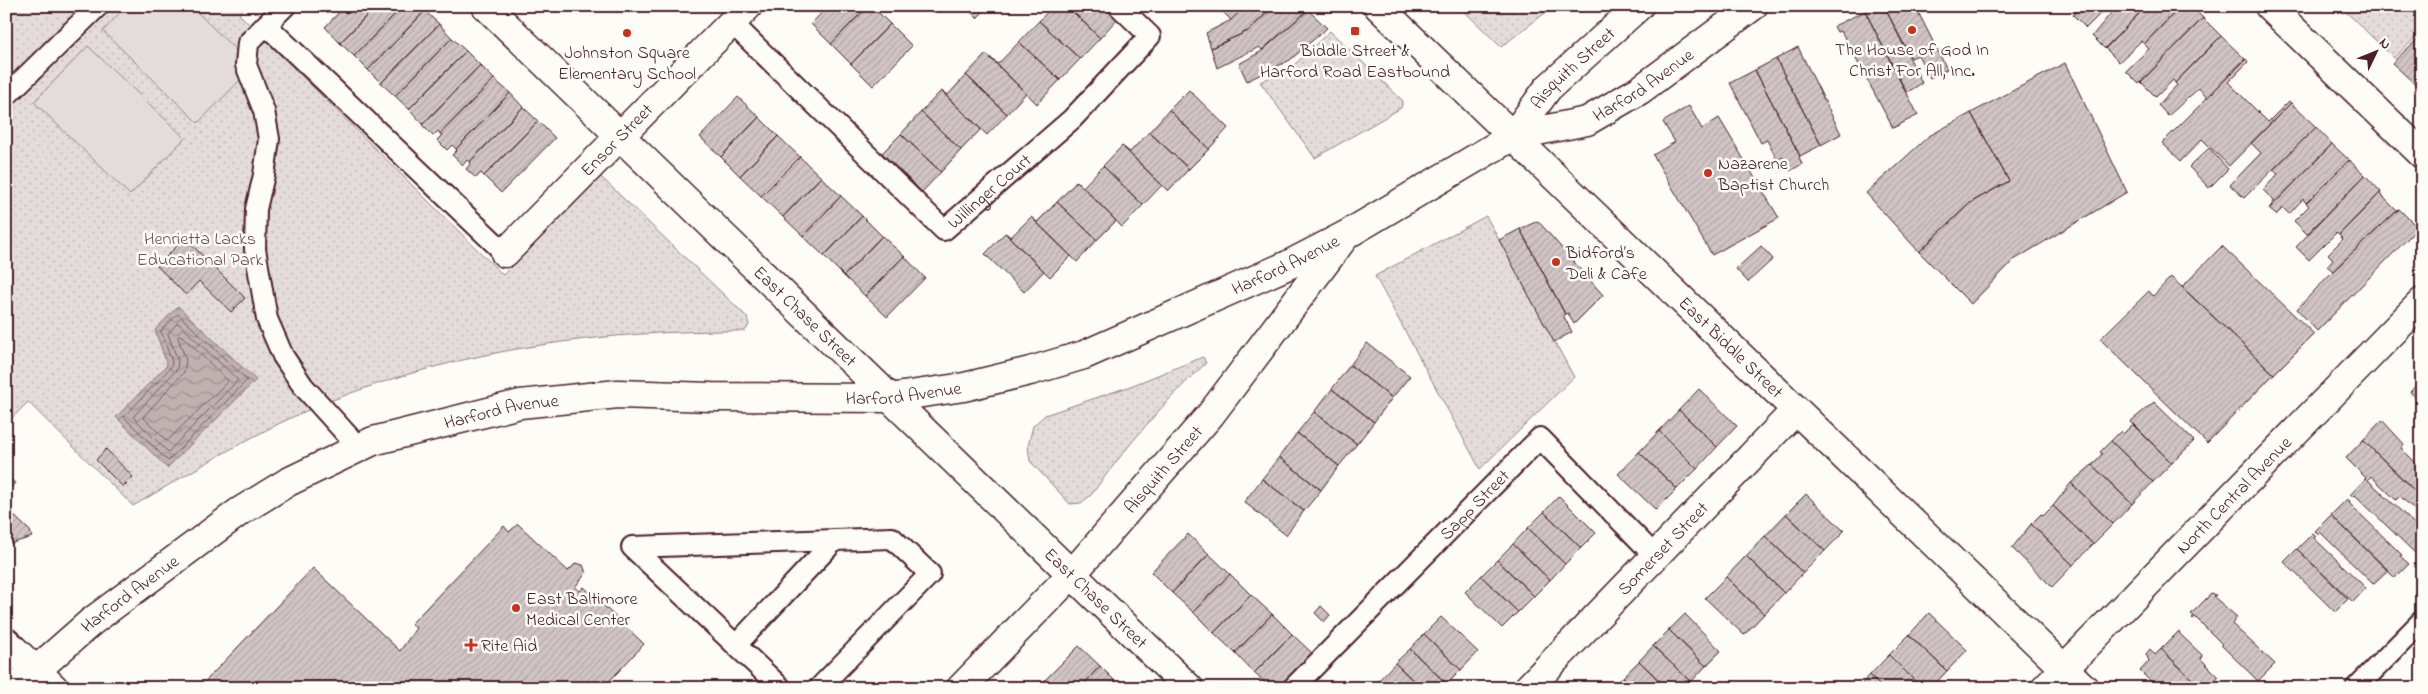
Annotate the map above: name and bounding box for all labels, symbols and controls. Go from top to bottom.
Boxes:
street label: Aisquith Street [1526,22,1622,115]
marker: The House of God In Christ For All, Inc. [1906,24,1918,36]
marker: Biddle Street & Harford Road Eastbound [1349,25,1361,37]
marker: Johnston Square Elementary School [621,27,633,39]
north arrow [2350,28,2400,78]
text: N [2374,34,2395,55]
place label: The House of God In Christ For All, Inc. [1835,38,1989,85]
place label: Biddle Street & Harford Road Eastbound [1260,39,1450,86]
place label: Johnston Square Elementary School [558,41,696,88]
street label: Harford Avenue [1589,43,1701,130]
street label: Ensor Street [576,98,660,184]
street label: Willinger Court [943,149,1038,236]
place label: Nazarene Baptist Church [1717,152,1829,199]
marker: Nazarene Baptist Church [1702,167,1714,179]
park label: Henrietta Lacks Educational Park [137,227,263,274]
street label: Harford Avenue [1228,229,1345,303]
place label: Bidford’s Deli & Cafe [1565,241,1648,288]
marker: Bidford’s Deli & Cafe [1550,256,1562,268]
street label: East Chase Street [746,261,862,374]
street label: East Biddle Street [1671,292,1788,406]
street label: Harford Avenue [845,376,964,413]
street label: Harford Avenue [442,389,561,438]
street label: Aisquith Street [1119,421,1210,520]
street label: North Central Avenue [2171,431,2299,561]
street label: Sapp Street [1435,464,1517,547]
street label: Somerset Street [1612,497,1716,603]
street label: East Chase Street [1037,543,1152,656]
street label: Harford Avenue [76,549,186,640]
place label: East Baltimore Medical Center [526,587,638,634]
marker: East Baltimore Medical Center [510,602,522,614]
place label: Rite Aid [481,634,537,660]
marker: Rite Aid [465,639,477,651]

